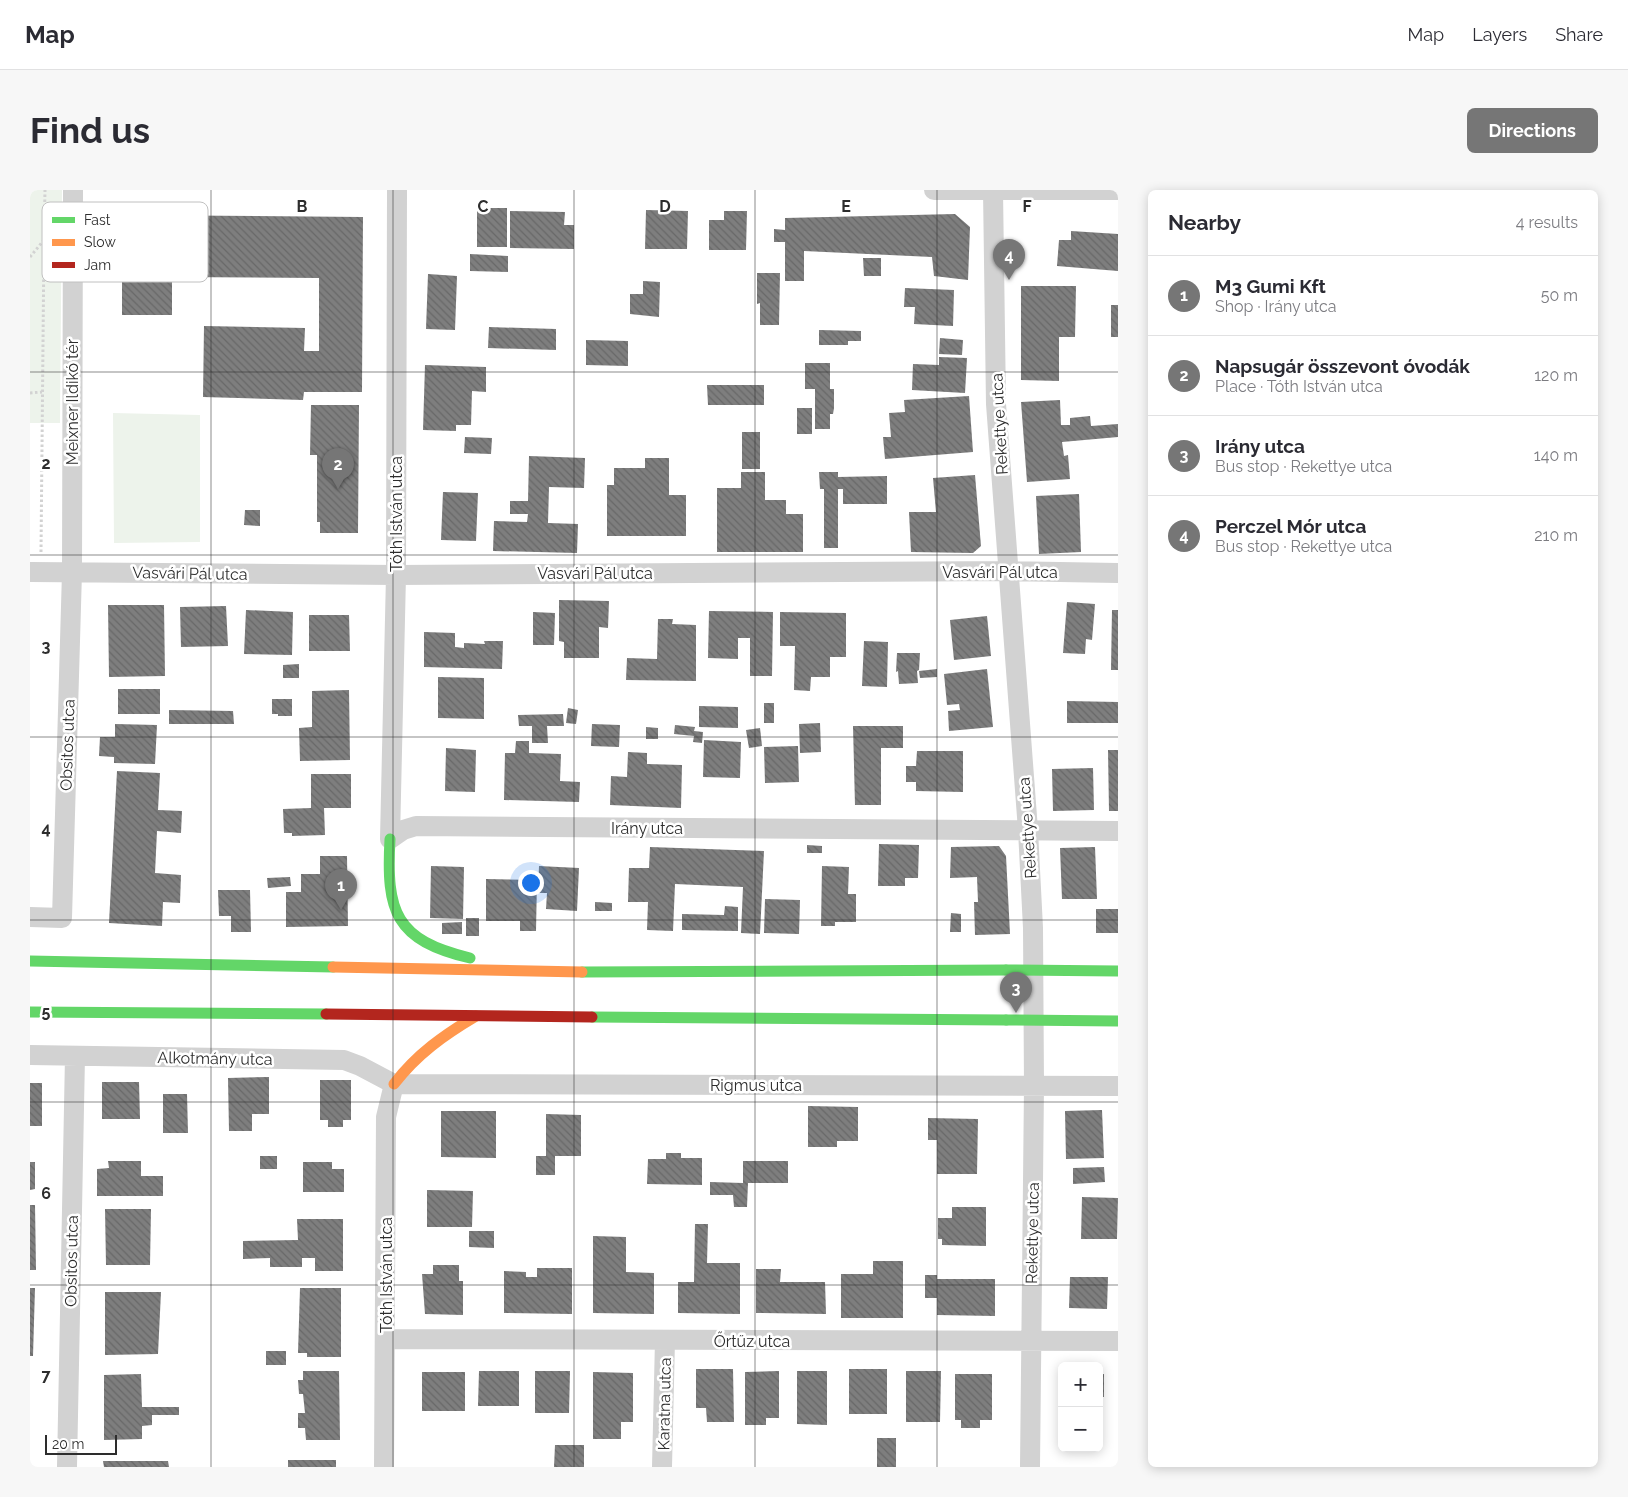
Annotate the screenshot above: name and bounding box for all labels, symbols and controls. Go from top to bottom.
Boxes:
text: Map [25,20,75,49]
text: Map [1408,24,1444,45]
text: Layers [1472,24,1527,45]
text: Share [1555,24,1603,45]
button: Directions [1467,108,1598,153]
text: Find us [30,110,150,151]
text: B [297,197,308,216]
text: C [478,197,489,216]
text: D [659,197,671,216]
text: E [841,197,851,216]
text: F [1022,197,1032,216]
legend [42,202,208,282]
text: Nearby [1168,210,1241,235]
text: Fast [84,212,111,228]
text: 4 results [1516,213,1578,232]
text: Slow [84,234,116,250]
pin: 4 [993,239,1025,280]
text: Jam [84,257,111,273]
text: M3 Gumi Kft [1215,275,1326,297]
text: 1 [1180,286,1188,305]
text: 50 m [1541,286,1578,305]
text: Shop · Irány utca [1215,297,1337,316]
street label: Meixner Ildikó tér [63,338,82,465]
text: Napsugár összevont óvodák [1215,355,1470,377]
text: 2 [1179,366,1189,385]
text: 120 m [1534,366,1578,385]
street label: Rekettye utca [987,373,1012,475]
text: Place · Tóth István utca [1215,377,1383,396]
text: Irány utca [1215,435,1305,457]
text: 3 [1180,446,1188,465]
text: 140 m [1534,446,1578,465]
pin: 2 [322,448,354,489]
text: 2 [41,454,51,473]
street label: Tóth István utca [387,456,406,572]
text: Bus stop · Rekettye utca [1215,457,1392,476]
text: Perczel Mór utca [1215,515,1366,537]
text: 4 [1179,526,1189,545]
text: 210 m [1534,526,1578,545]
text: Bus stop · Rekettye utca [1215,537,1392,556]
street label: Vasvári Pál utca [132,563,248,584]
street label: Vasvári Pál utca [942,563,1058,582]
street label: Vasvári Pál utca [537,564,653,583]
text: 3 [42,637,51,656]
street label: Obsitos utca [56,699,79,791]
street label: Rekettye utca [1014,777,1041,879]
text: 4 [41,819,51,838]
street label: Irány utca [611,819,683,838]
pin: 1 [325,869,357,910]
your location [518,870,544,896]
pin: 3 [1000,972,1032,1013]
text: 5 [42,1002,51,1021]
street label: Alkotmány utca [157,1048,273,1069]
street label: Rigmus utca [710,1076,802,1095]
street label: Rekettye utca [1022,1182,1043,1284]
text: 6 [41,1184,51,1203]
street label: Obsitos utca [61,1215,82,1307]
street label: Tóth István utca [377,1217,396,1333]
street label: Őrtűz utca [714,1331,790,1351]
street label: Karatna utca [654,1357,675,1451]
map controls [1058,1362,1103,1452]
button: + [1058,1362,1103,1407]
text: 7 [42,1366,51,1385]
button: − [1058,1407,1103,1452]
scale bar [45,1432,118,1455]
text: 20 m [52,1436,84,1452]

